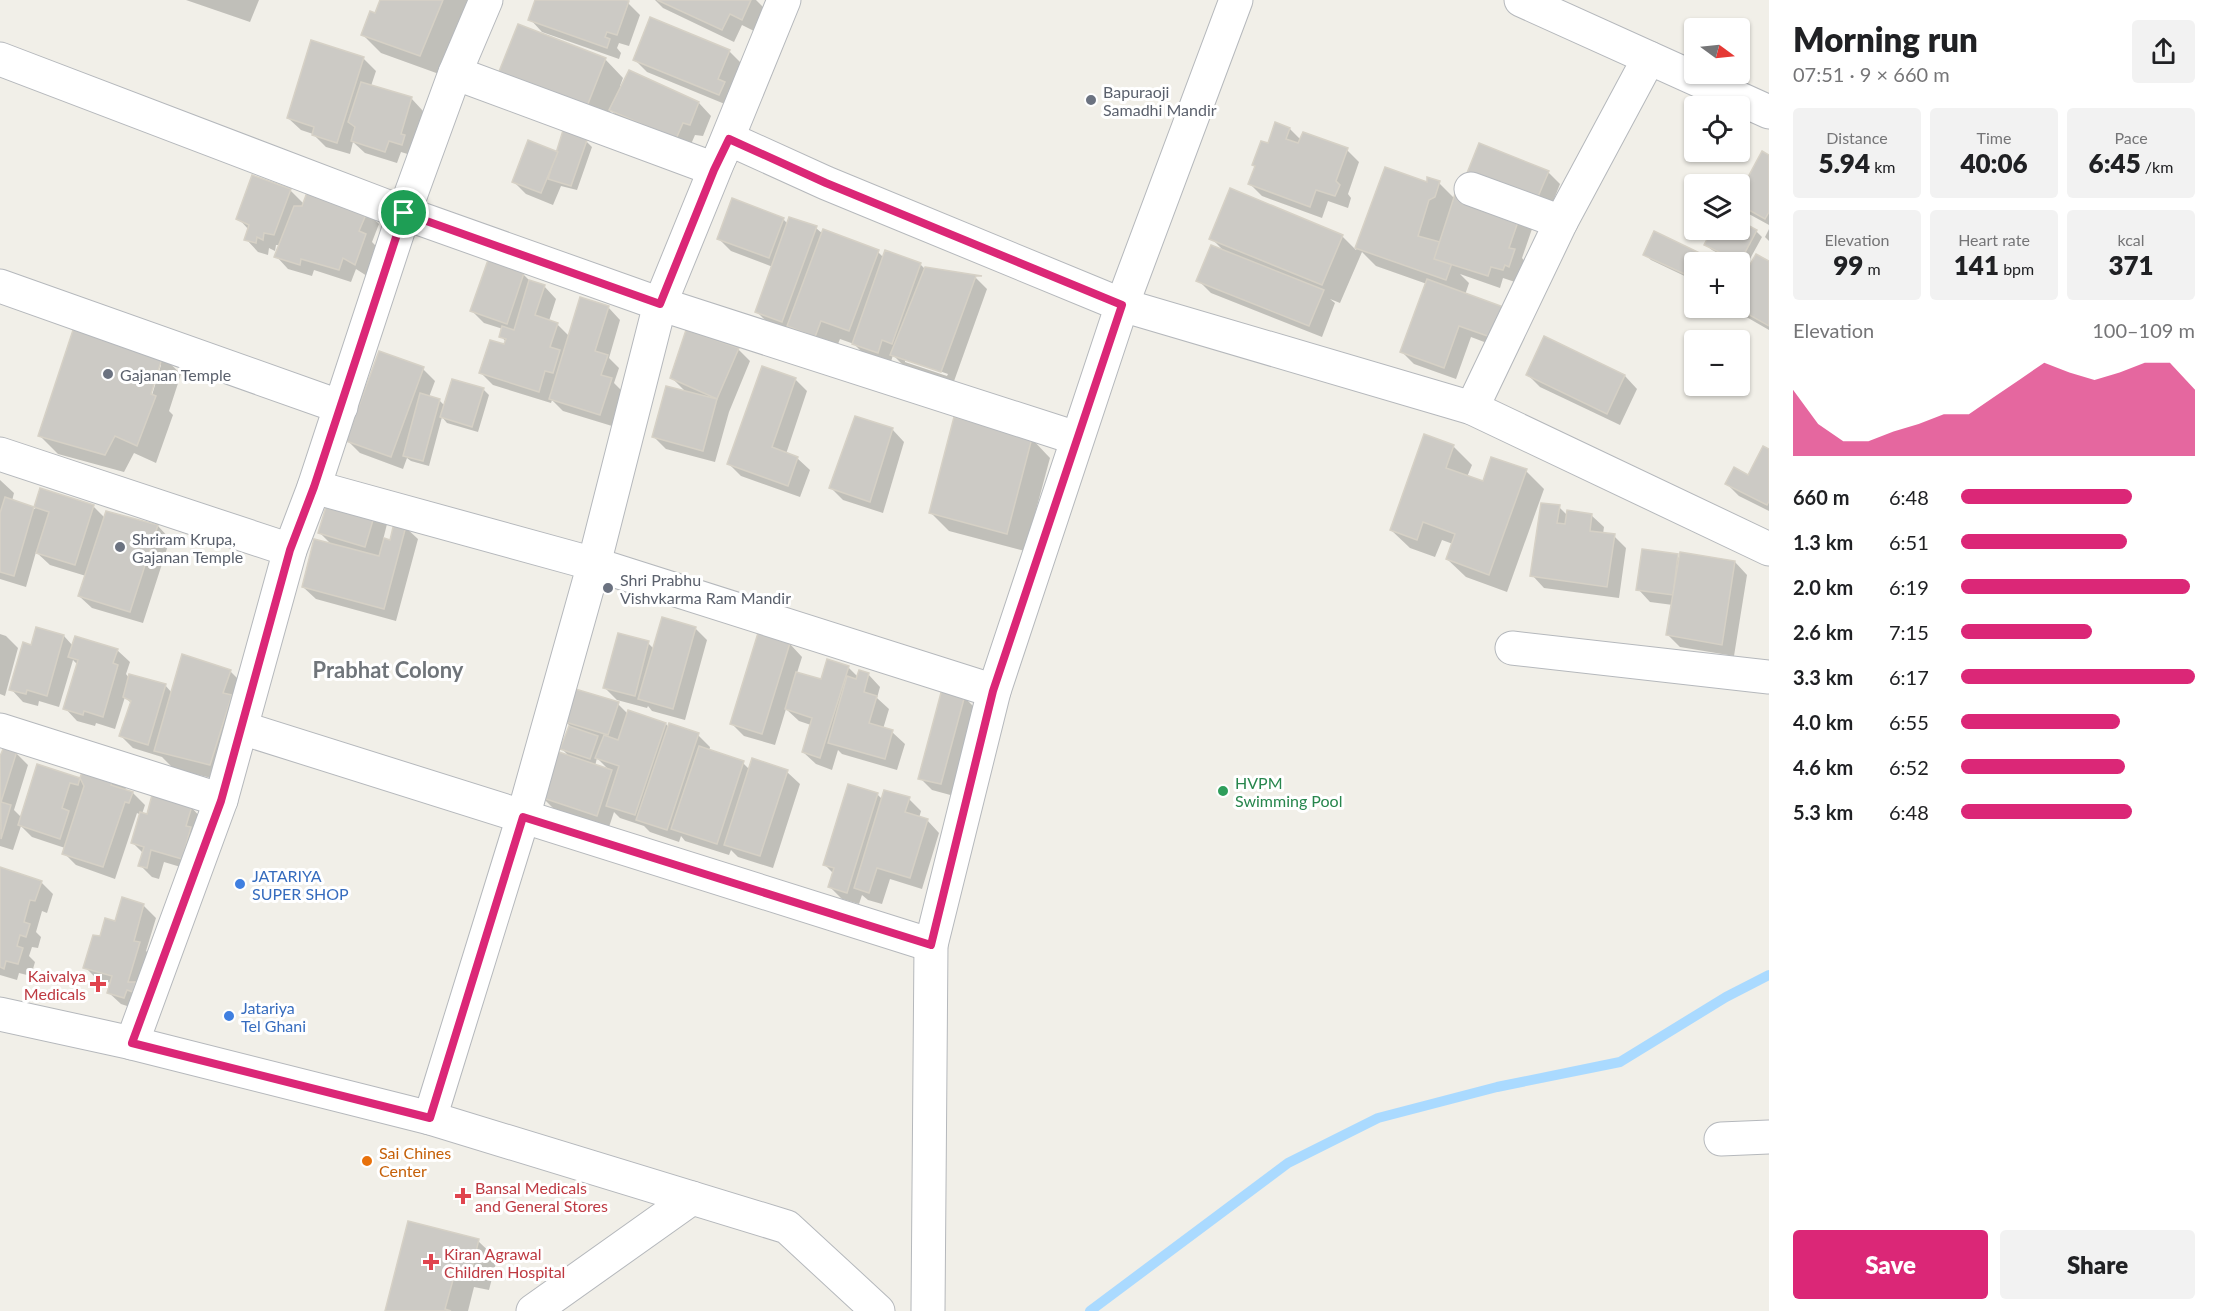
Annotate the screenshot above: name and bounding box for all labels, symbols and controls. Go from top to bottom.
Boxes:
north arrow [1684,18,1750,84]
map controls [1684,18,1750,396]
text: Morning run [1793,19,1978,59]
button: share [2132,20,2195,83]
text: 07:51 · 9 × 660 m [1793,62,1950,86]
place label: Bapuraoji Samadhi Mandir [1103,82,1217,119]
marker: Bapuraoji Samadhi Mandir [1084,93,1098,107]
button: locate [1684,96,1750,162]
text: Distance [1826,128,1888,147]
text: Time [1977,128,2011,147]
text: Pace [2114,128,2148,147]
text: 5.94 [1819,147,1870,179]
text: 40:06 [1960,147,2028,179]
text: 6:45 [2089,147,2141,179]
text: km [1870,157,1895,176]
text: /km [2141,157,2173,176]
button: layers [1684,174,1750,240]
pin [378,187,429,238]
icon: arrive [387,196,420,229]
text: Elevation [1825,230,1890,249]
text: Heart rate [1958,230,2030,249]
text: kcal [2117,230,2145,249]
text: 99 [1833,249,1863,281]
text: 141 [1954,249,1999,281]
text: 371 [2108,249,2154,281]
button: + [1684,252,1750,318]
text: m [1863,259,1881,278]
text: bpm [1999,259,2034,278]
text: Elevation [1793,318,1874,342]
text: 100–109 m [2092,318,2195,342]
button: − [1684,330,1750,396]
place label: Gajanan Temple [120,365,231,384]
marker: Gajanan Temple [101,367,115,381]
text: 660 m [1793,485,1849,509]
text: 6:48 [1889,485,1929,509]
place label: Shriram Krupa, Gajanan Temple [132,529,243,566]
text: 1.3 km [1793,530,1853,554]
text: 6:51 [1889,530,1929,554]
marker: Shriram Krupa, Gajanan Temple [113,540,127,554]
place label: Shri Prabhu Vishvkarma Ram Mandir [620,570,791,607]
text: 2.0 km [1793,575,1853,599]
text: 6:19 [1889,575,1929,599]
marker: Shri Prabhu Vishvkarma Ram Mandir [601,581,615,595]
text: 2.6 km [1793,620,1853,644]
text: 7:15 [1889,620,1929,644]
district label: Prabhat Colony [313,656,464,683]
text: 3.3 km [1793,665,1853,689]
text: 6:17 [1889,665,1929,689]
text: 4.0 km [1793,710,1853,734]
text: 6:55 [1889,710,1929,734]
text: 4.6 km [1793,755,1853,779]
text: 6:52 [1889,755,1929,779]
place label: HVPM Swimming Pool [1235,773,1342,810]
marker: HVPM Swimming Pool [1216,784,1230,798]
text: 5.3 km [1793,800,1853,824]
text: 6:48 [1889,800,1929,824]
place label: JATARIYA SUPER SHOP [252,866,349,903]
marker: JATARIYA SUPER SHOP [233,877,247,891]
place label: Kaivalya Medicals [24,966,86,1003]
marker: Kaivalya Medicals [91,977,105,991]
place label: Jatariya Tel Ghani [241,998,306,1035]
marker: Jatariya Tel Ghani [222,1009,236,1023]
place label: Sai Chines Center [379,1143,451,1180]
marker: Sai Chines Center [360,1154,374,1168]
place label: Bansal Medicals and General Stores [475,1178,608,1215]
marker: Bansal Medicals and General Stores [456,1189,470,1203]
button: Save [1793,1230,1988,1299]
button: Share [2000,1230,2195,1299]
place label: Kiran Agrawal Children Hospital [444,1244,565,1281]
marker: Kiran Agrawal Children Hospital [422,1253,440,1271]

